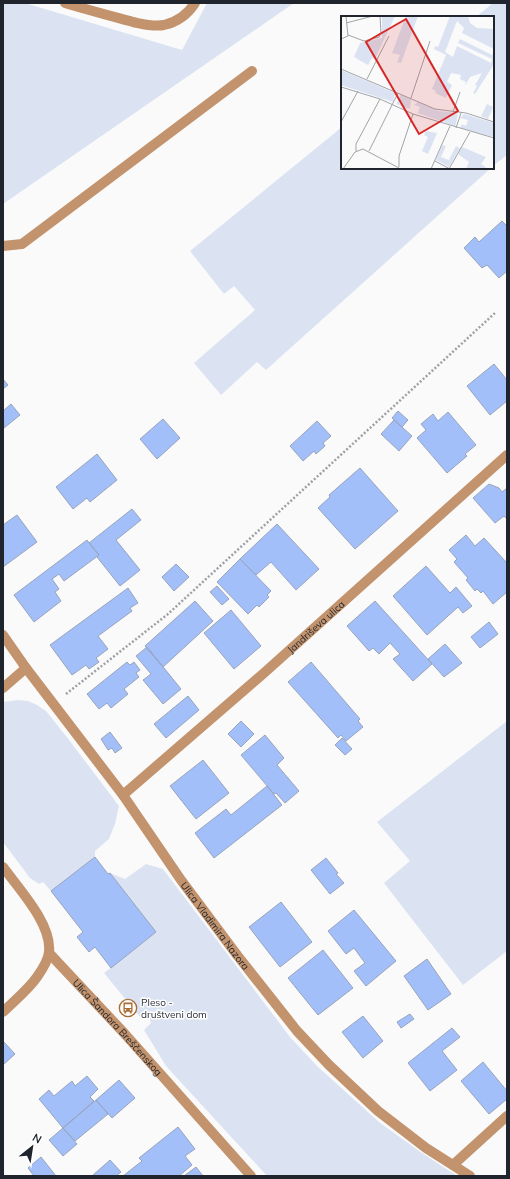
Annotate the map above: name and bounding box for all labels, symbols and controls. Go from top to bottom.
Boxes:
inset map [341,16,494,169]
street label: Jandriševa ulica [285,598,348,656]
street label: Ulica Vladimira Nazora [178,879,252,973]
street label: Ulica Šandora Breščenskog [70,976,165,1078]
place label: Pleso - društveni dom [141,996,207,1021]
bus stop icon: Pleso - društveni dom [118,998,138,1018]
north arrow [12,1127,52,1167]
text: N [30,1130,44,1146]

